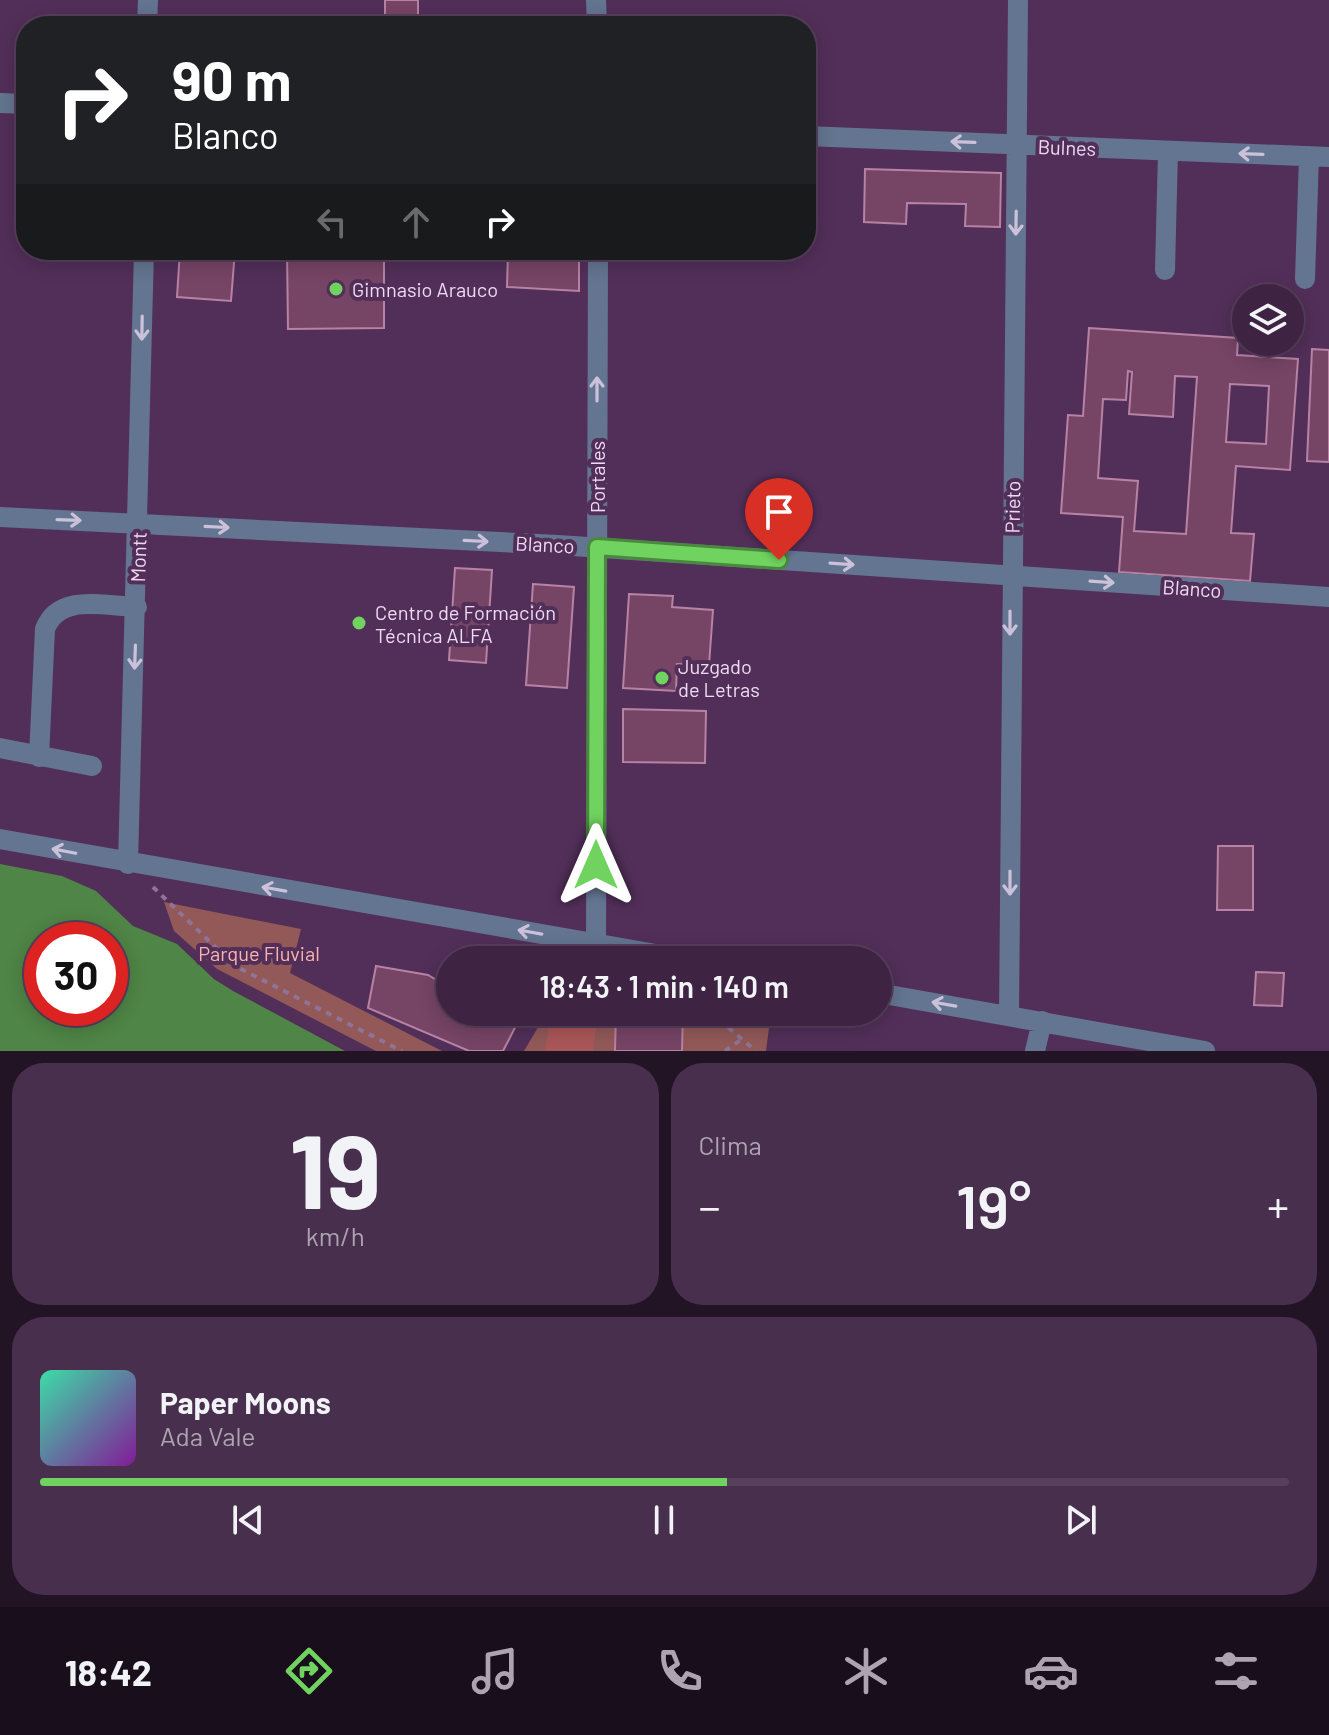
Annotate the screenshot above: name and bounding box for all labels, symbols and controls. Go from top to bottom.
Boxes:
text: 90 m [172,45,292,112]
icon: right [40,48,144,152]
text: Blanco [172,113,279,156]
street label: Bulnes [1037,134,1097,160]
one-way arrow [950,135,977,150]
one-way arrow [1238,147,1265,162]
icon: left [310,200,354,244]
icon: ahead [394,200,438,244]
icon: right [478,200,522,244]
one-way arrow [1008,209,1024,236]
place label: Gimnasio Arauco [352,277,498,301]
marker: Gimnasio Arauco [327,280,345,298]
map controls [1232,284,1304,356]
button: layers [1232,284,1304,356]
one-way arrow [134,314,150,341]
one-way arrow [589,376,605,403]
street label: Portales [585,441,609,513]
pin [745,478,813,560]
street label: Prieto [1000,480,1024,534]
icon: arrive [757,490,801,534]
one-way arrow [55,513,82,528]
one-way arrow [203,520,230,535]
street label: Blanco [515,530,575,558]
street label: Montt [125,531,151,583]
one-way arrow [463,533,489,548]
one-way arrow [829,557,855,572]
street label: Blanco [1162,574,1222,602]
one-way arrow [1088,575,1115,590]
place label: Centro de Formación Técnica ALFA [375,600,556,647]
one-way arrow [1003,609,1018,636]
marker: Centro de Formación Técnica ALFA [350,614,368,632]
one-way arrow [127,643,143,670]
place label: Juzgado de Letras [678,654,760,701]
marker: Juzgado de Letras [653,669,671,687]
position arrow [554,823,638,907]
one-way arrow [52,843,77,858]
one-way arrow [1002,869,1017,896]
one-way arrow [262,880,287,895]
speed limit sign: 30 [24,922,128,1026]
one-way arrow [518,924,544,939]
park label: Parque Fluvial [198,941,320,965]
text: 18:43 · 1 min · 140 m [539,968,789,1004]
one-way arrow [931,995,957,1010]
text: 19 [289,1105,381,1230]
text: Clima [699,1129,762,1160]
text: 19° [956,1169,1031,1241]
text: − [699,1179,721,1232]
text: + [1267,1179,1289,1232]
text: km/h [306,1220,365,1251]
text: Paper Moons [160,1384,331,1420]
text: Ada Vale [160,1420,255,1451]
icon: previous [226,1498,270,1542]
icon: pause [642,1498,686,1542]
icon: next [1059,1498,1103,1542]
icon: directions [281,1643,337,1699]
icon: music [467,1643,523,1699]
icon: phone [652,1643,708,1699]
icon: climate [838,1643,894,1699]
icon: car [1023,1643,1079,1699]
icon: filters [1208,1643,1264,1699]
text: 18:42 [65,1650,152,1693]

